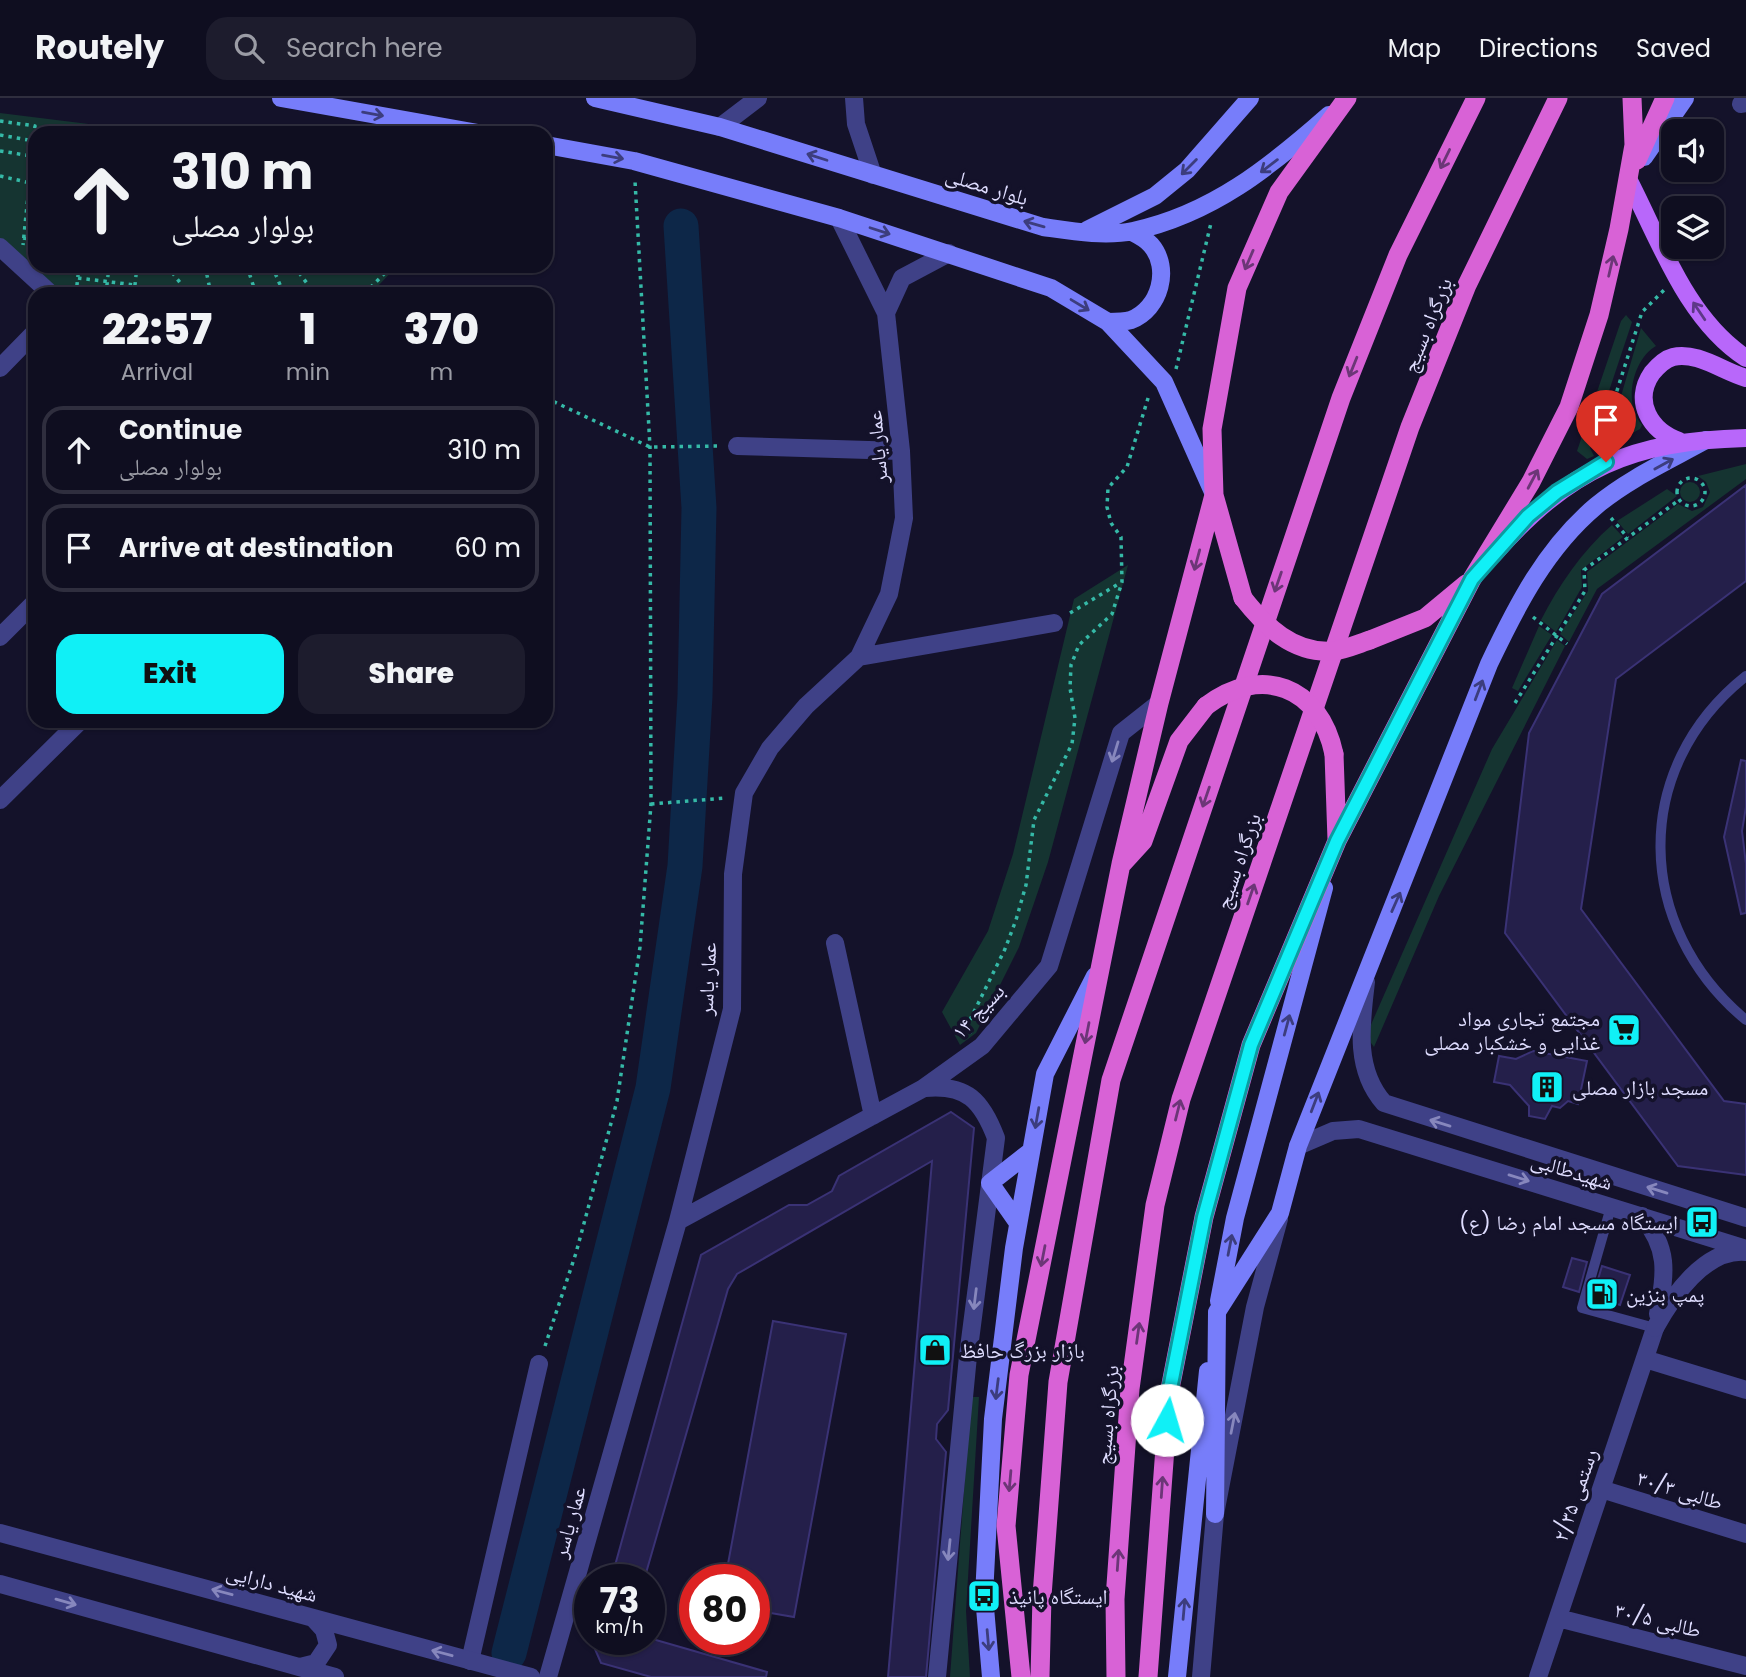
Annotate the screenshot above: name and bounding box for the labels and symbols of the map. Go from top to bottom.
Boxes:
one-way arrow [361,108,384,121]
one-way arrow [1438,148,1452,169]
one-way arrow [806,150,828,163]
one-way arrow [601,151,624,164]
one-way arrow [1180,158,1197,175]
one-way arrow [1260,159,1279,174]
street label: بلوار مصلی [942,160,1032,212]
one-way arrow [1023,217,1046,230]
one-way arrow [868,226,890,238]
one-way arrow [1242,249,1255,271]
one-way arrow [1604,255,1618,278]
street label: بزرگراه بسیج [1395,273,1459,377]
one-way arrow [1069,299,1089,313]
one-way arrow [1691,301,1705,321]
one-way arrow [1346,356,1359,377]
pin [1576,390,1636,462]
street label: عمار یاسر [859,409,895,486]
one-way arrow [1653,457,1674,470]
one-way arrow [1526,469,1540,489]
one-way arrow [1190,549,1203,571]
one-way arrow [1271,570,1283,592]
one-way arrow [1474,680,1486,702]
one-way arrow [1108,741,1121,763]
one-way arrow [1199,786,1211,808]
street label: بزرگراه بسیج [1208,809,1268,913]
one-way arrow [1246,884,1258,906]
one-way arrow [1390,892,1403,913]
street label: عمار یاسر [691,941,723,1017]
street label: بسیج ۱۴ [945,977,1011,1045]
place label: مجتمع تجاری مواد غذایی و خشکبار مصلی [1424,1004,1600,1057]
supermarket icon: مجتمع تجاری مواد غذایی و خشکبار مصلی [1605,1011,1643,1049]
one-way arrow [1281,1014,1294,1037]
one-way arrow [1080,1021,1094,1044]
building icon: مسجد بازار مصلی [1528,1068,1566,1106]
place label: مسجد بازار مصلی [1572,1073,1708,1102]
one-way arrow [1310,1091,1323,1113]
one-way arrow [1172,1099,1186,1122]
one-way arrow [1030,1106,1043,1129]
one-way arrow [1429,1116,1451,1129]
street label: شهیدطالبی [1528,1145,1616,1197]
one-way arrow [1508,1172,1530,1185]
one-way arrow [1647,1183,1669,1196]
bus stop icon: ایستگاه مسجد امام رضا (ع) [1683,1203,1721,1241]
place label: ایستگاه مسجد امام رضا (ع) [1459,1208,1678,1237]
one-way arrow [1223,1234,1237,1257]
one-way arrow [1035,1244,1049,1267]
fuel station icon: پمپ بنزین [1583,1275,1621,1313]
place label: پمپ بنزین [1626,1280,1705,1309]
one-way arrow [968,1287,981,1310]
one-way arrow [1131,1322,1144,1345]
shop icon: بازار بزرگ حافظ [916,1331,954,1369]
place label: بازار بزرگ حافظ [960,1336,1085,1365]
street label: بزرگراه بسیج [1088,1364,1126,1466]
one-way arrow [990,1377,1003,1399]
position arrow [1130,1383,1204,1457]
one-way arrow [1226,1412,1240,1435]
street label: رستمی ۲/۳۵ [1546,1445,1604,1545]
street label: طالبی ۳۰/۳ [1634,1463,1726,1517]
one-way arrow [1003,1469,1016,1492]
one-way arrow [1156,1476,1169,1499]
street label: عمار یاسر [545,1482,593,1562]
one-way arrow [942,1538,955,1561]
one-way arrow [1112,1549,1125,1572]
street label: شهید دارایی [223,1557,321,1609]
speed limit sign: 80 [679,1564,770,1655]
bus stop icon: ایستگاه پانیذ [965,1577,1003,1615]
place label: ایستگاه پانیذ [1009,1582,1108,1611]
one-way arrow [212,1585,234,1598]
street label: طالبی ۳۰/۵ [1612,1595,1704,1645]
one-way arrow [54,1596,77,1609]
one-way arrow [1177,1598,1190,1621]
one-way arrow [982,1628,995,1651]
one-way arrow [431,1646,454,1659]

